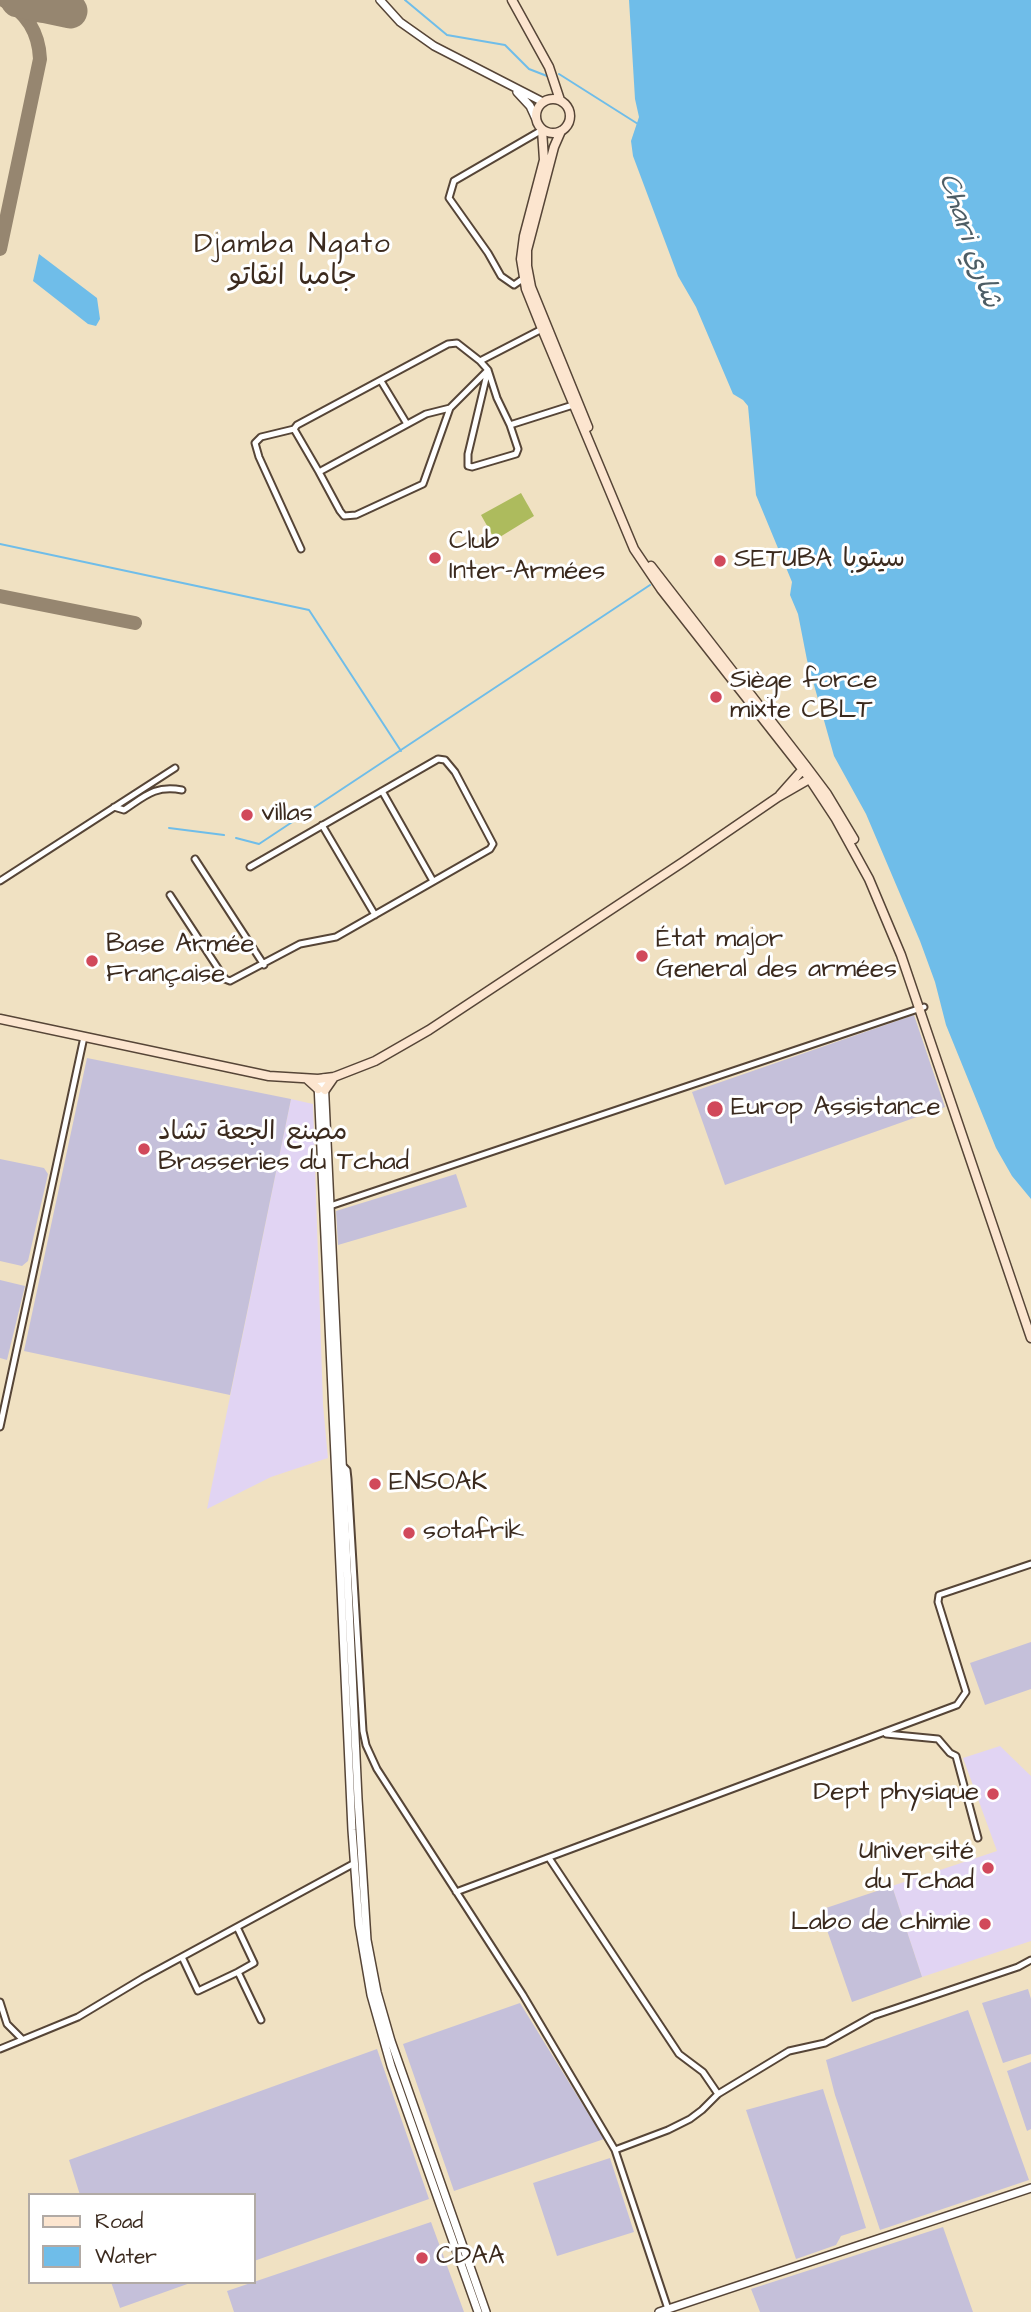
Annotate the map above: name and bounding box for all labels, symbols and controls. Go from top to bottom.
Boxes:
water label: Chari شاري [929,169,1007,313]
district label: Djamba Ngato جامبا انقاتو [196,229,390,295]
place label: Club Inter-Armées [449,527,605,588]
place label: SETUBA سيتوبا [734,545,905,577]
marker: Club Inter-Armées [427,550,443,566]
marker: SETUBA سيتوبا [712,553,728,569]
place label: Siège force mixte CBLT [730,666,878,728]
marker: Siège force mixte CBLT [708,689,724,705]
place label: villas [261,799,313,831]
marker: villas [239,807,255,823]
place label: État major General des armées [656,925,897,986]
place label: Base Armée Française [106,930,255,992]
marker: État major General des armées [634,948,650,964]
marker: Base Armée Française [84,953,100,969]
place label: Europ Assistance [731,1093,940,1125]
marker: Europ Assistance [705,1099,725,1119]
place label: مصنع الجعة تشاد Brasseries du Tchad [158,1118,409,1180]
marker: مصنع الجعة تشاد Brasseries du Tchad [136,1141,152,1157]
place label: ENSOAK [389,1468,487,1500]
marker: ENSOAK [367,1476,383,1492]
place label: sotafrik [423,1517,524,1549]
marker: sotafrik [401,1525,417,1541]
place label: Dept physique [813,1778,979,1810]
marker: Dept physique [985,1786,1001,1802]
place label: Université du Tchad [859,1837,974,1898]
marker: Université du Tchad [980,1860,996,1876]
place label: Labo de chimie [791,1908,971,1940]
marker: Labo de chimie [977,1916,993,1932]
legend [28,2193,256,2284]
text: Road [95,2207,143,2236]
text: Water [95,2242,157,2271]
place label: CDAA [436,2242,505,2274]
marker: CDAA [414,2250,430,2266]

